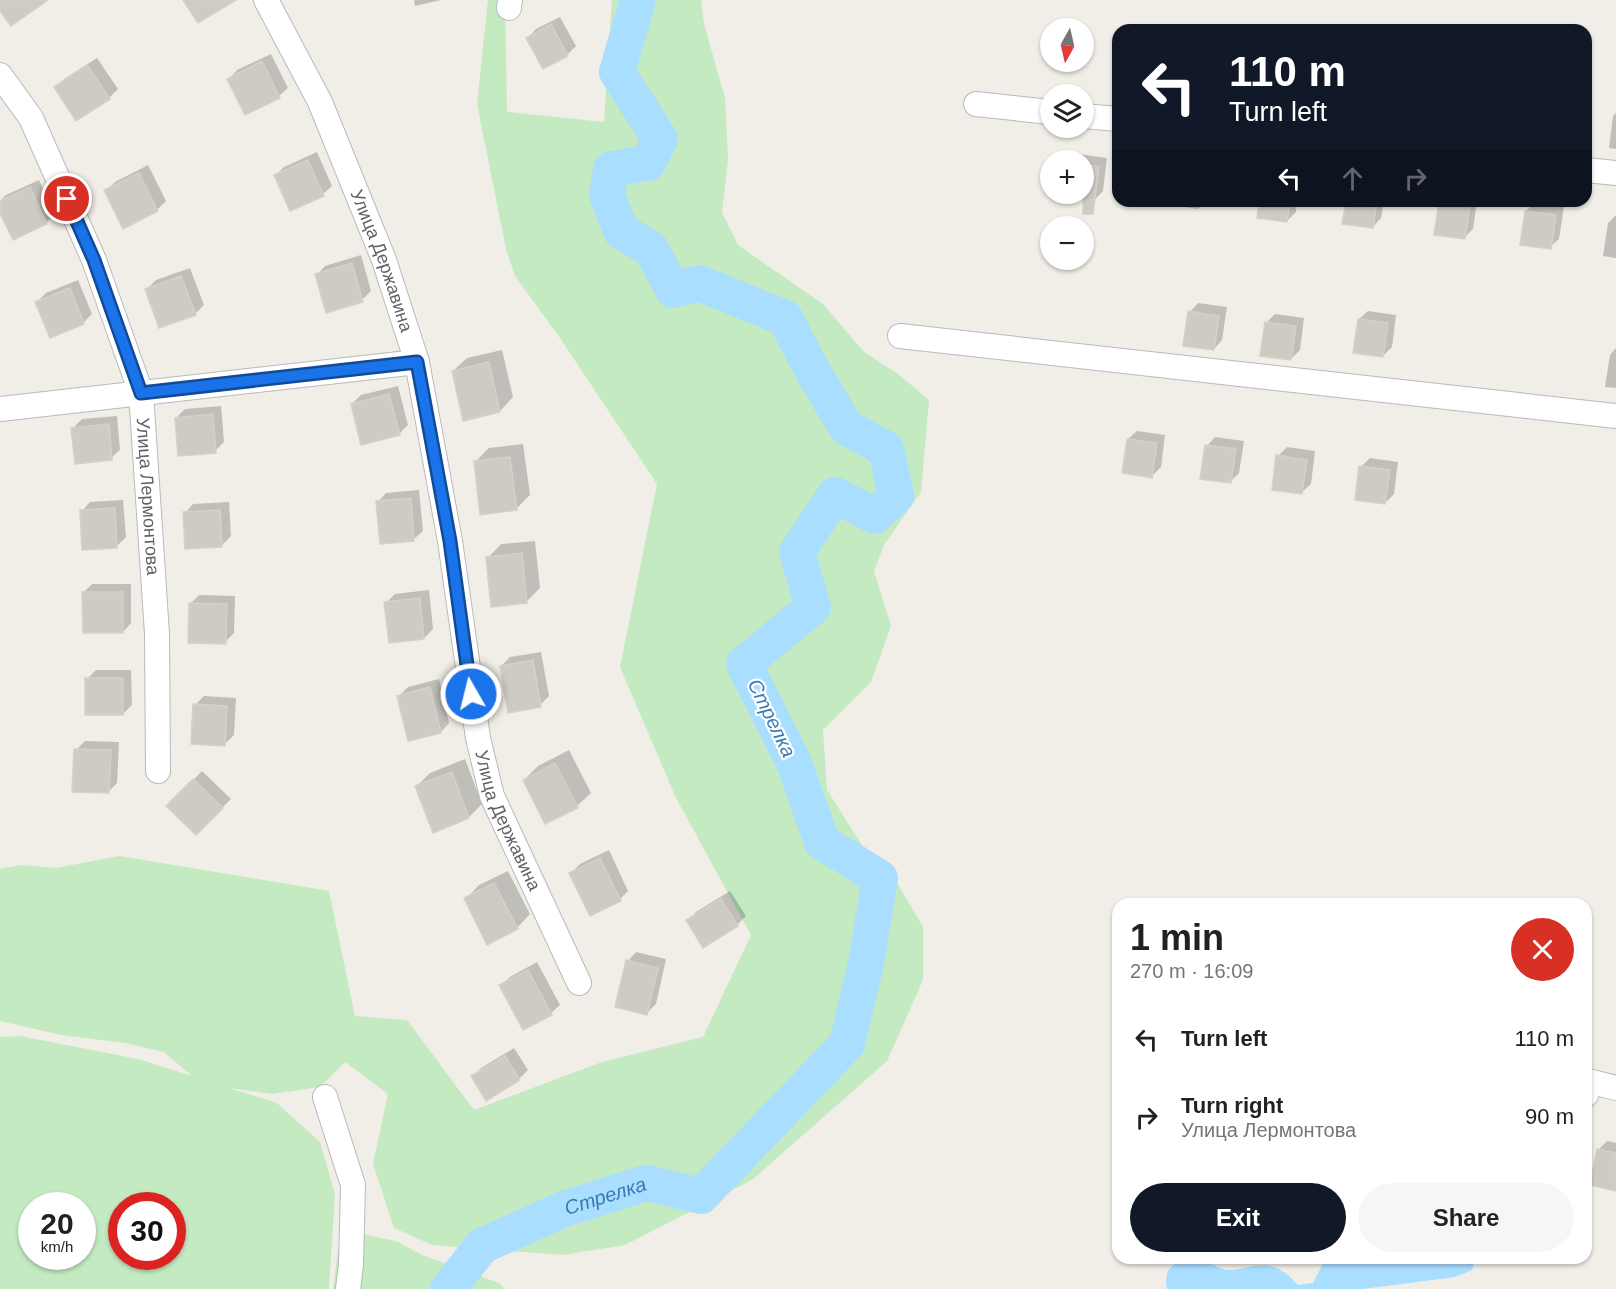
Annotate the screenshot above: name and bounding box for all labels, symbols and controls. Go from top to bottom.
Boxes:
north arrow [1040,18,1094,72]
map controls [1040,18,1094,270]
icon: left [1130,48,1208,126]
text: 110 m [1229,48,1346,95]
button: layers [1040,84,1094,138]
text: Turn left [1229,97,1327,127]
button: + [1040,150,1094,204]
icon: left [1273,162,1306,195]
icon: ahead [1336,162,1369,195]
icon: right [1399,162,1432,195]
pin [41,173,92,224]
icon: arrive [50,182,83,215]
street label: Улица Державина [347,187,417,336]
button: − [1040,216,1094,270]
street label: Улица Лермонтова [133,417,163,577]
position arrow [439,662,503,726]
water label: Стрелка [744,675,800,761]
street label: Улица Державина [471,748,545,895]
text: 1 min [1130,917,1224,958]
button: close [1511,918,1574,981]
text: 270 m · 16:09 [1130,960,1253,982]
icon: left [1130,1023,1163,1056]
text: Turn left [1181,1026,1267,1051]
text: 110 m [1514,1026,1574,1051]
text: Turn right [1181,1093,1283,1118]
icon: right [1130,1101,1163,1134]
text: 90 m [1525,1104,1574,1129]
text: Улица Лермонтова [1181,1119,1356,1141]
water label: Стрелка [562,1173,649,1219]
button: Exit [1130,1183,1346,1252]
button: Share [1358,1183,1574,1252]
speed limit sign: 30 [108,1192,186,1270]
text: 20 [40,1207,74,1240]
text: km/h [41,1238,73,1255]

